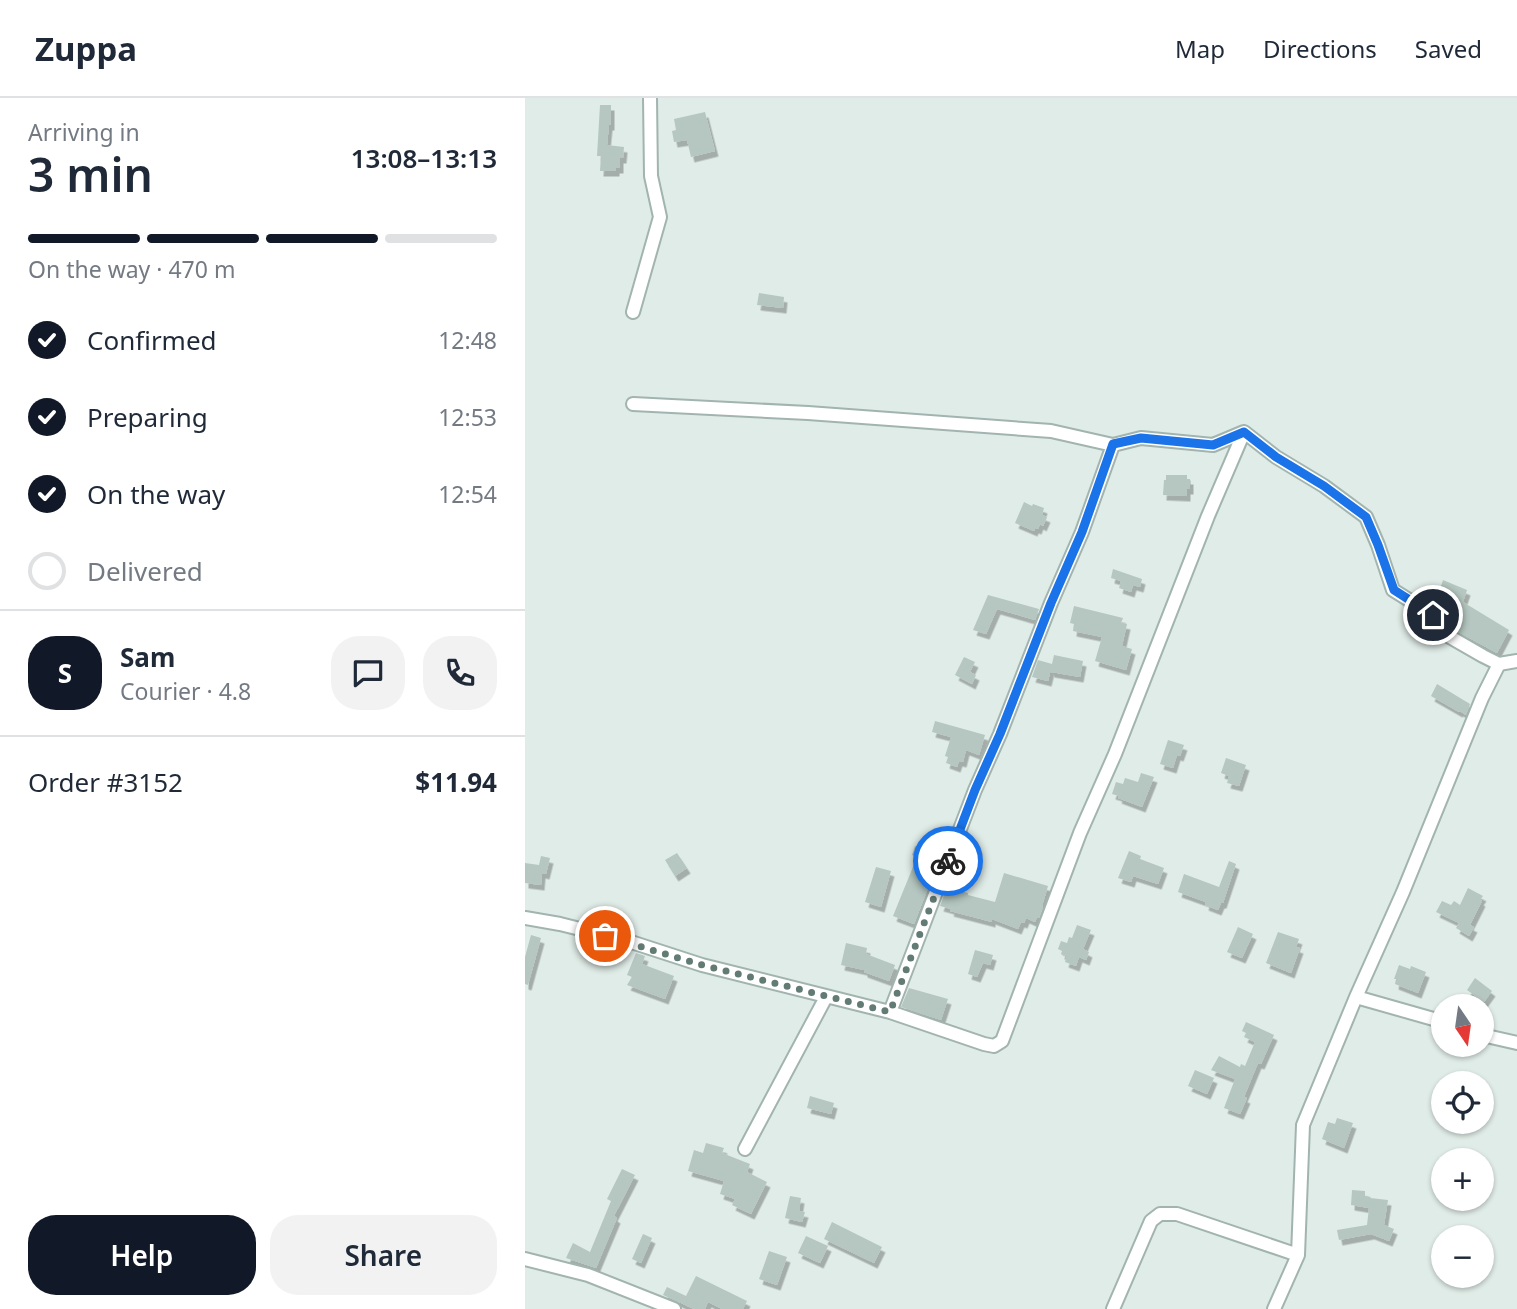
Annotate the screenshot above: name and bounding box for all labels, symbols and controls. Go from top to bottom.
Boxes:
text: Zuppa [35,26,137,71]
text: Map [1175,32,1225,65]
text: Directions [1263,32,1377,65]
text: Saved [1415,32,1482,65]
text: Arriving in [28,116,140,148]
text: 13:08–13:13 [351,140,497,176]
text: 3 min [28,143,153,205]
text: On the way · 470 m [28,253,235,285]
icon: check [28,321,66,359]
text: Confirmed [87,322,217,358]
text: 12:48 [438,324,497,356]
icon: check [28,398,66,436]
text: Preparing [87,399,208,435]
text: 12:53 [438,401,497,433]
icon: check [28,475,66,513]
text: On the way [87,476,225,512]
text: 12:54 [438,478,497,510]
text: Delivered [87,553,203,589]
pin [1403,585,1463,645]
icon: home [1414,596,1452,634]
button: chat [331,636,405,710]
button: phone [423,636,497,710]
text: Sam [120,639,175,675]
text: S [58,655,72,691]
text: Courier · 4.8 [120,675,251,707]
text: Order #3152 [28,764,183,800]
text: $11.94 [415,764,497,800]
courier [913,826,983,896]
icon: bike [929,842,967,880]
pin [575,906,635,966]
icon: bag [586,917,624,955]
north arrow [1431,994,1495,1057]
map controls [1431,994,1494,1288]
button: locate [1431,1071,1494,1134]
button: + [1431,1148,1494,1211]
button: Help [28,1215,256,1295]
button: Share [270,1215,497,1295]
button: − [1431,1225,1494,1288]

